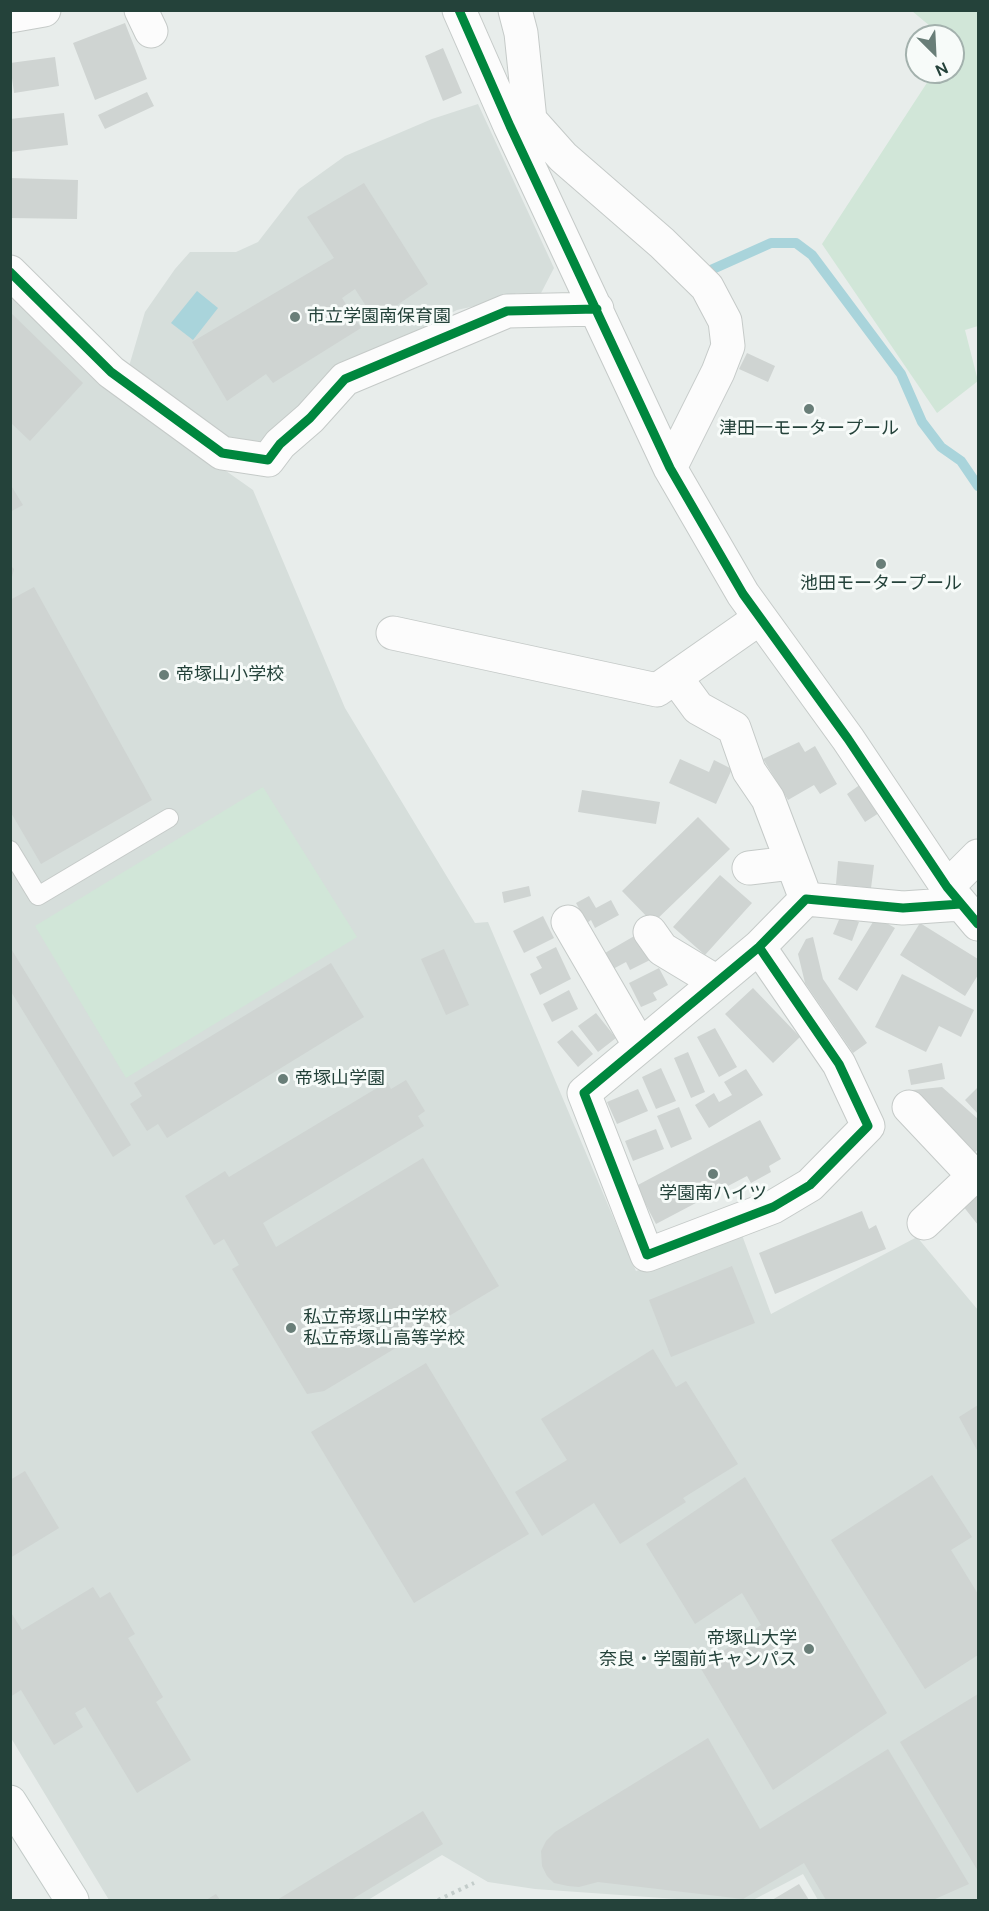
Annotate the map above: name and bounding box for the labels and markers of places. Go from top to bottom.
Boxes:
place label: 市立学園南保育園 [307,306,451,328]
marker: 市立学園南保育園 [288,310,302,324]
marker: 津田一モータープール [802,402,816,416]
place label: 津田一モータープール [719,418,899,440]
marker: 池田モータープール [874,557,888,571]
place label: 池田モータープール [800,573,962,595]
place label: 帝塚山小学校 [176,664,284,686]
marker: 帝塚山小学校 [157,668,171,682]
place label: 帝塚山学園 [295,1068,385,1090]
marker: 帝塚山学園 [276,1072,290,1086]
marker: 学園南ハイツ [706,1167,720,1181]
place label: 学園南ハイツ [659,1183,767,1205]
place label: 私立帝塚山中学校 私立帝塚山高等学校 [303,1307,465,1350]
marker: 私立帝塚山中学校 私立帝塚山高等学校 [284,1321,298,1335]
place label: 帝塚山大学 奈良・学園前キャンパス [599,1628,797,1670]
marker: 帝塚山大学 奈良・学園前キャンパス [802,1642,816,1656]

